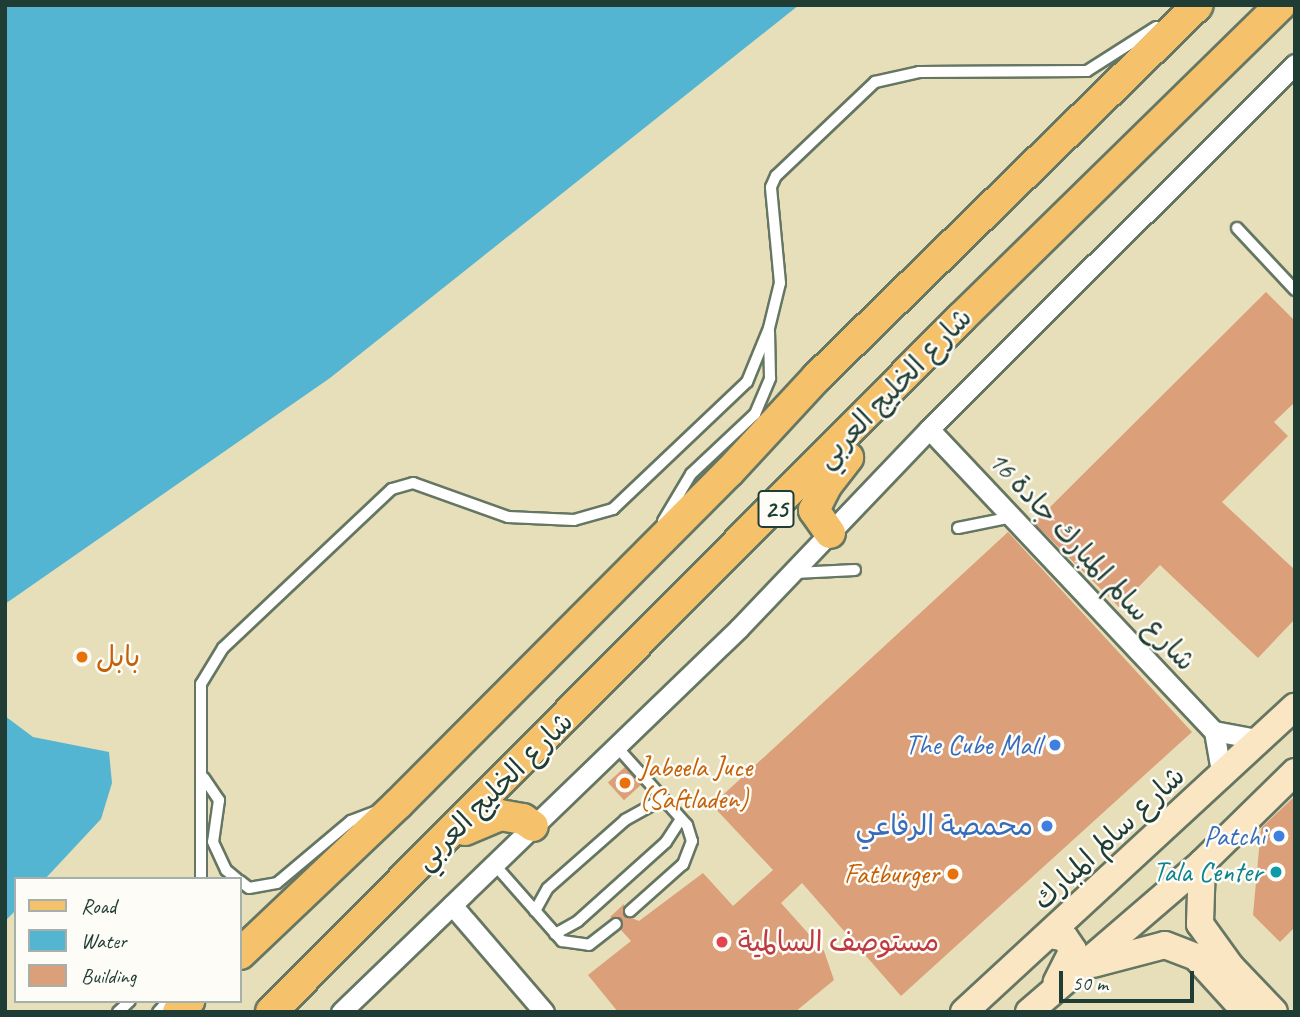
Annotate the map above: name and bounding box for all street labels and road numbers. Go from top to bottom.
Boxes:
street label: شارع الخليج العربي [809,301,979,475]
street label: شارع سالم المبارك جادة 16 [981,444,1203,678]
road number: 25 [757,486,795,531]
street label: شارع الخليج العربي [408,705,580,877]
street label: شارع سالم المبارك [1026,759,1192,917]

